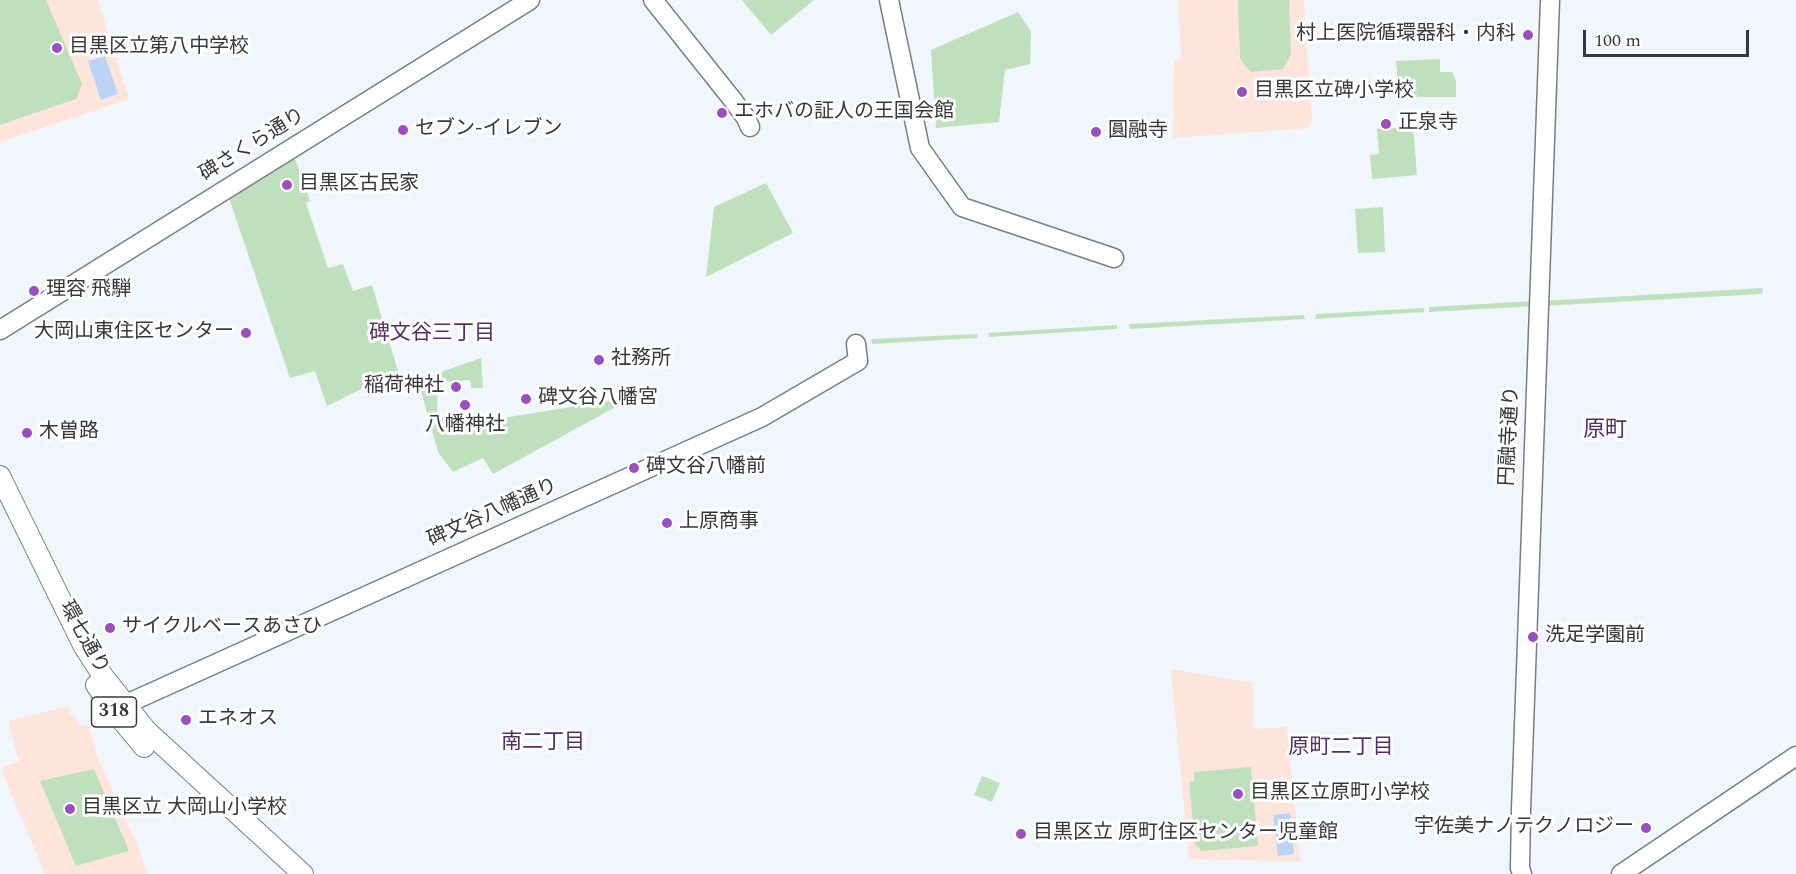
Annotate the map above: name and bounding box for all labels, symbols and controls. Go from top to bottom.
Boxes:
scale bar [1586,18,1752,56]
place label: 村上医院循環器科・内科 [1296,23,1516,47]
text: 100 m [1594,27,1641,54]
marker: 村上医院循環器科・内科 [1521,28,1535,42]
place label: 目黒区立第八中学校 [69,36,249,60]
marker: 目黒区立第八中学校 [50,41,64,55]
place label: 目黒区立碑小学校 [1254,80,1414,104]
marker: 目黒区立碑小学校 [1235,85,1249,99]
place label: エホバの証人の王国会館 [734,101,954,125]
street label: 碑さくら通り [196,104,310,188]
marker: エホバの証人の王国会館 [715,106,729,120]
place label: 正泉寺 [1398,112,1458,136]
marker: 正泉寺 [1379,117,1393,131]
place label: セブン-イレブン [415,118,562,142]
place label: 圓融寺 [1108,120,1168,144]
marker: セブン-イレブン [396,123,410,137]
marker: 圓融寺 [1089,125,1103,139]
place label: 目黒区古民家 [299,173,419,197]
marker: 目黒区古民家 [280,178,294,192]
place label: 理容 飛騨 [46,279,131,303]
marker: 理容 飛騨 [27,284,41,298]
place label: 大岡山東住区センター [34,321,234,345]
district label: 碑文谷三丁目 [369,322,495,348]
marker: 大岡山東住区センター [239,326,253,340]
place label: 社務所 [611,348,671,372]
marker: 社務所 [592,353,606,367]
place label: 稲荷神社 [364,375,444,399]
marker: 稲荷神社 [449,380,463,394]
street label: 円融寺通り [1496,385,1526,487]
place label: 碑文谷八幡宮 [538,387,658,411]
marker: 碑文谷八幡宮 [519,392,533,406]
marker: 八幡神社 [458,398,472,412]
place label: 八幡神社 [425,414,505,438]
district label: 原町 [1583,419,1627,445]
place label: 木曽路 [39,421,99,445]
marker: 木曽路 [20,426,34,440]
place label: 碑文谷八幡前 [646,456,766,480]
marker: 碑文谷八幡前 [627,461,641,475]
street label: 碑文谷八幡通り [424,475,562,553]
place label: 上原商事 [679,511,759,535]
marker: 上原商事 [660,516,674,530]
street label: 環七通り [53,597,113,679]
place label: サイクルベースあさひ [122,616,322,640]
marker: サイクルベースあさひ [103,621,117,635]
place label: 洗足学園前 [1545,625,1645,649]
marker: 洗足学園前 [1526,630,1540,644]
road number: 318 [92,697,136,727]
place label: エネオス [198,708,278,732]
marker: エネオス [179,713,193,727]
district label: 南二丁目 [501,731,585,757]
district label: 原町二丁目 [1289,736,1393,762]
place label: 目黒区立原町小学校 [1250,782,1430,806]
marker: 目黒区立原町小学校 [1231,787,1245,801]
place label: 目黒区立 大岡山小学校 [82,797,287,821]
marker: 目黒区立 大岡山小学校 [63,802,77,816]
place label: 宇佐美ナノテクノロジー [1414,816,1634,840]
marker: 宇佐美ナノテクノロジー [1639,821,1653,835]
place label: 目黒区立 原町住区センター児童館 [1033,822,1338,846]
marker: 目黒区立 原町住区センター児童館 [1014,827,1028,841]

